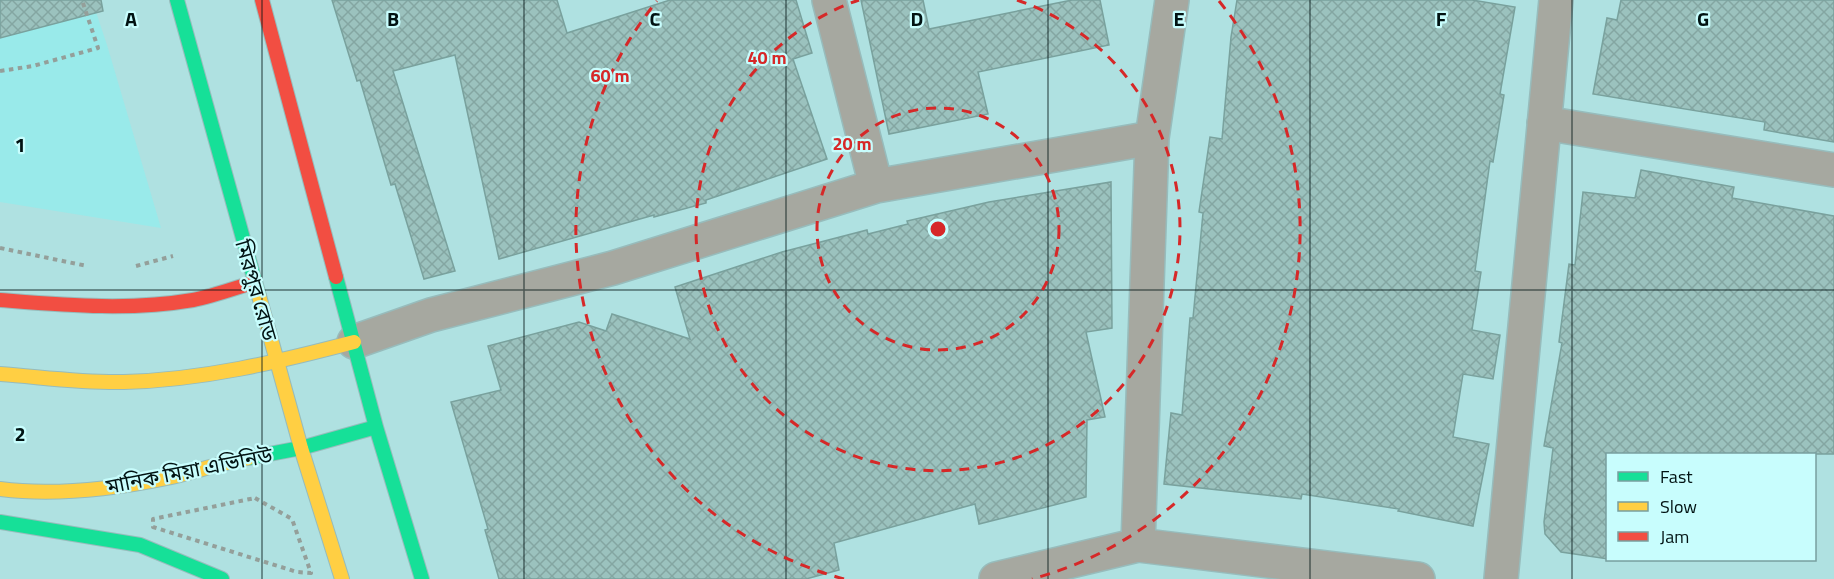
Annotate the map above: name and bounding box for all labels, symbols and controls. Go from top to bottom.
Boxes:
text: A [125,3,137,34]
text: B [387,3,399,34]
text: C [650,3,661,34]
text: D [911,3,923,34]
text: E [1173,3,1185,34]
text: F [1436,3,1447,34]
text: G [1697,3,1709,34]
text: 40 m [747,44,787,71]
text: 60 m [590,62,630,89]
text: 1 [14,129,26,160]
text: 20 m [832,130,872,157]
centre of rings [928,219,948,239]
street label: মিরপুর রোড [227,235,287,345]
text: 2 [14,418,26,449]
street label: মানিক মিয়া এভিনিউ [102,438,276,502]
legend [1606,453,1816,561]
text: Fast [1660,463,1693,490]
text: Slow [1660,493,1697,520]
text: Jam [1660,523,1689,550]

